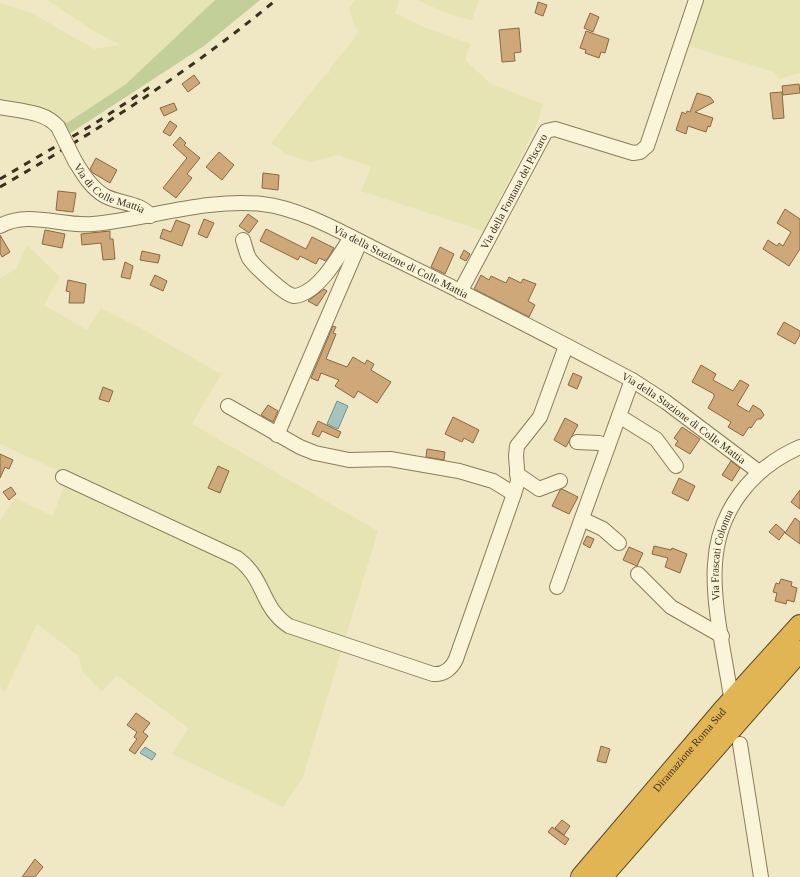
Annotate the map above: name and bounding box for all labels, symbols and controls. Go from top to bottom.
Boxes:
street label: Via della Fontana del Piscaro [478,131,550,251]
street label: Via di Colle Mattia [72,161,147,215]
street label: Via della Stazione di Colle Mattia [331,223,470,300]
street label: Via della Stazione di Colle Mattia [620,370,748,466]
street label: Via Frascati Colonna [709,507,735,601]
street label: Diramazione Roma Sud [650,705,728,794]

